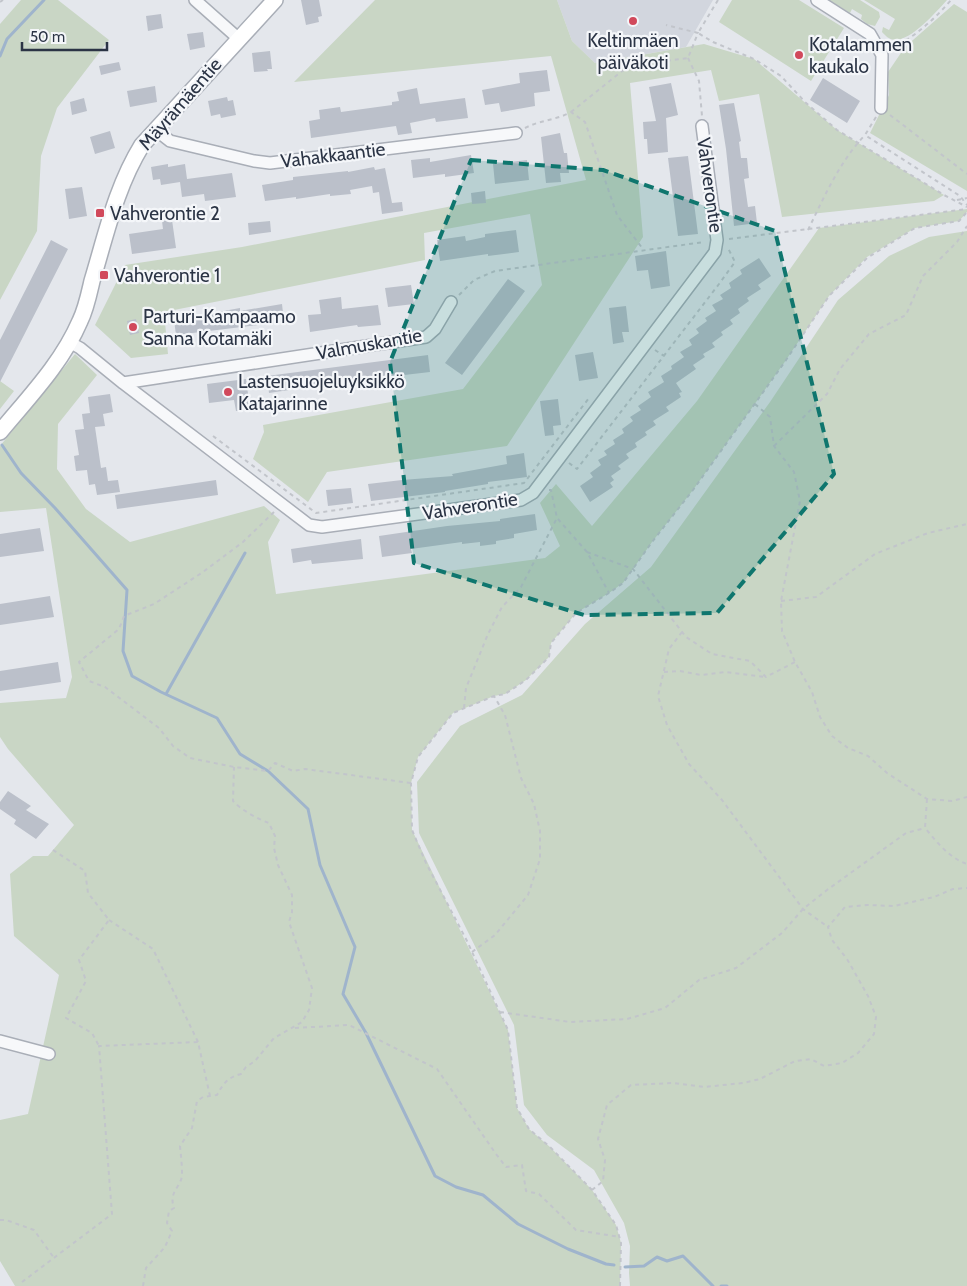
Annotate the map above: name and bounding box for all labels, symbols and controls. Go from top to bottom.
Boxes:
marker: Keltinmäen päiväkoti [627,15,639,27]
scale bar [22,20,108,52]
text: 50 m [30,28,65,46]
place label: Keltinmäen päiväkoti [587,29,679,74]
place label: Kotalammen kaukalo [809,33,912,78]
marker: Kotalammen kaukalo [793,49,805,61]
street label: Mäyrämäentie [134,53,227,155]
street label: Vahverontie [692,136,728,234]
street label: Vahakkaantie [279,137,387,173]
place label: Vahverontie 2 [110,202,220,225]
marker: Vahverontie 2 [94,207,106,219]
place label: Vahverontie 1 [114,264,220,287]
marker: Vahverontie 1 [98,269,110,281]
place label: Parturi-Kampaamo Sanna Kotamäki [143,305,296,350]
marker: Parturi-Kampaamo Sanna Kotamäki [127,321,139,333]
street label: Valmuskantie [314,323,424,365]
place label: Lastensuojeluyksikkö Katajarinne [238,370,405,415]
marker: Lastensuojeluyksikkö Katajarinne [222,386,234,398]
street label: Vahverontie [421,487,519,525]

